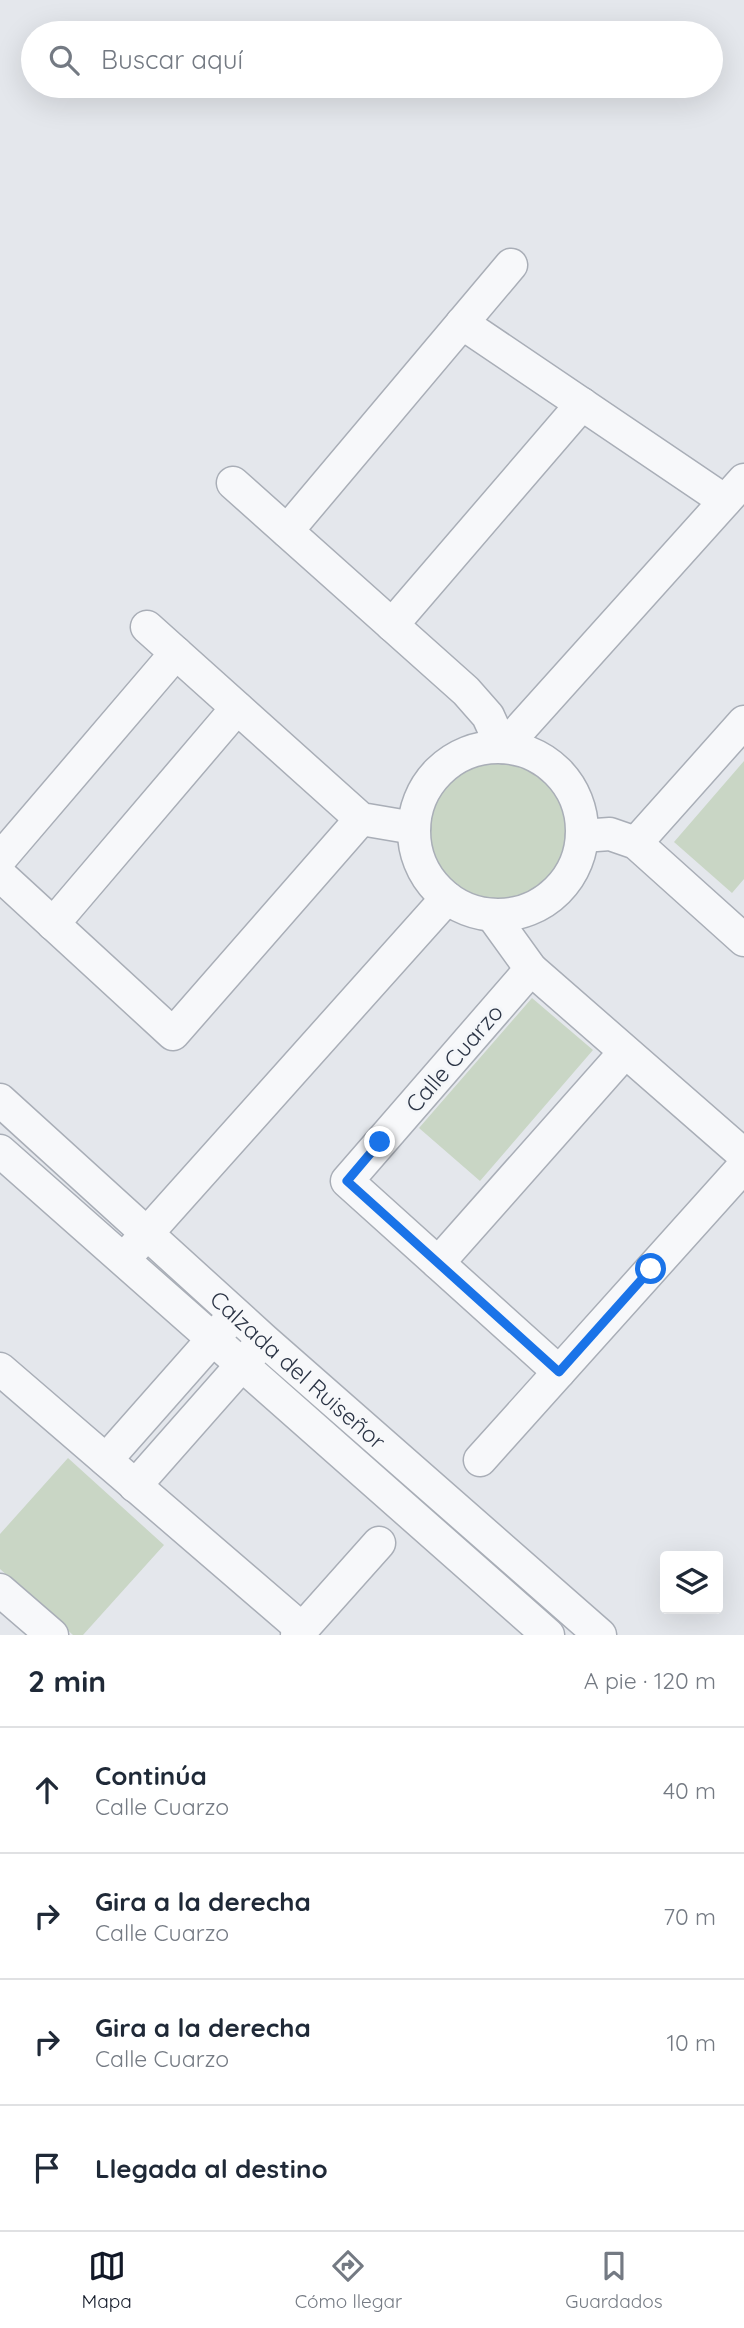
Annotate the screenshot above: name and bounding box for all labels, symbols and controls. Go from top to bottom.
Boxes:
search box [21,21,723,98]
icon: search [45,41,83,79]
text: Buscar aquí [101,43,243,76]
street label: Calle Cuarzo [399,998,509,1118]
route end [364,1126,395,1157]
route start [635,1253,666,1284]
street label: Calzada del Ruiseñor [204,1284,392,1455]
map controls [660,1551,723,1614]
button: layers [660,1551,723,1614]
text: 2 min [28,1662,106,1700]
text: A pie · 120 m [584,1666,716,1695]
text: Continúa [95,1759,207,1792]
icon: ahead [28,1771,66,1809]
text: 40 m [663,1776,716,1805]
text: Calle Cuarzo [95,1792,229,1821]
text: Gira a la derecha [95,1885,311,1918]
icon: right [28,1897,66,1935]
text: 70 m [663,1902,716,1931]
text: Calle Cuarzo [95,1918,229,1947]
text: Gira a la derecha [95,2011,311,2044]
icon: right [28,2023,66,2061]
text: 10 m [667,2028,716,2057]
text: Calle Cuarzo [95,2044,229,2073]
icon: arrive [28,2149,66,2187]
text: Llegada al destino [95,2152,328,2185]
tab: Mapa [81,2247,132,2313]
tab: Cómo llegar [295,2247,402,2313]
tab: Guardados [565,2247,663,2313]

